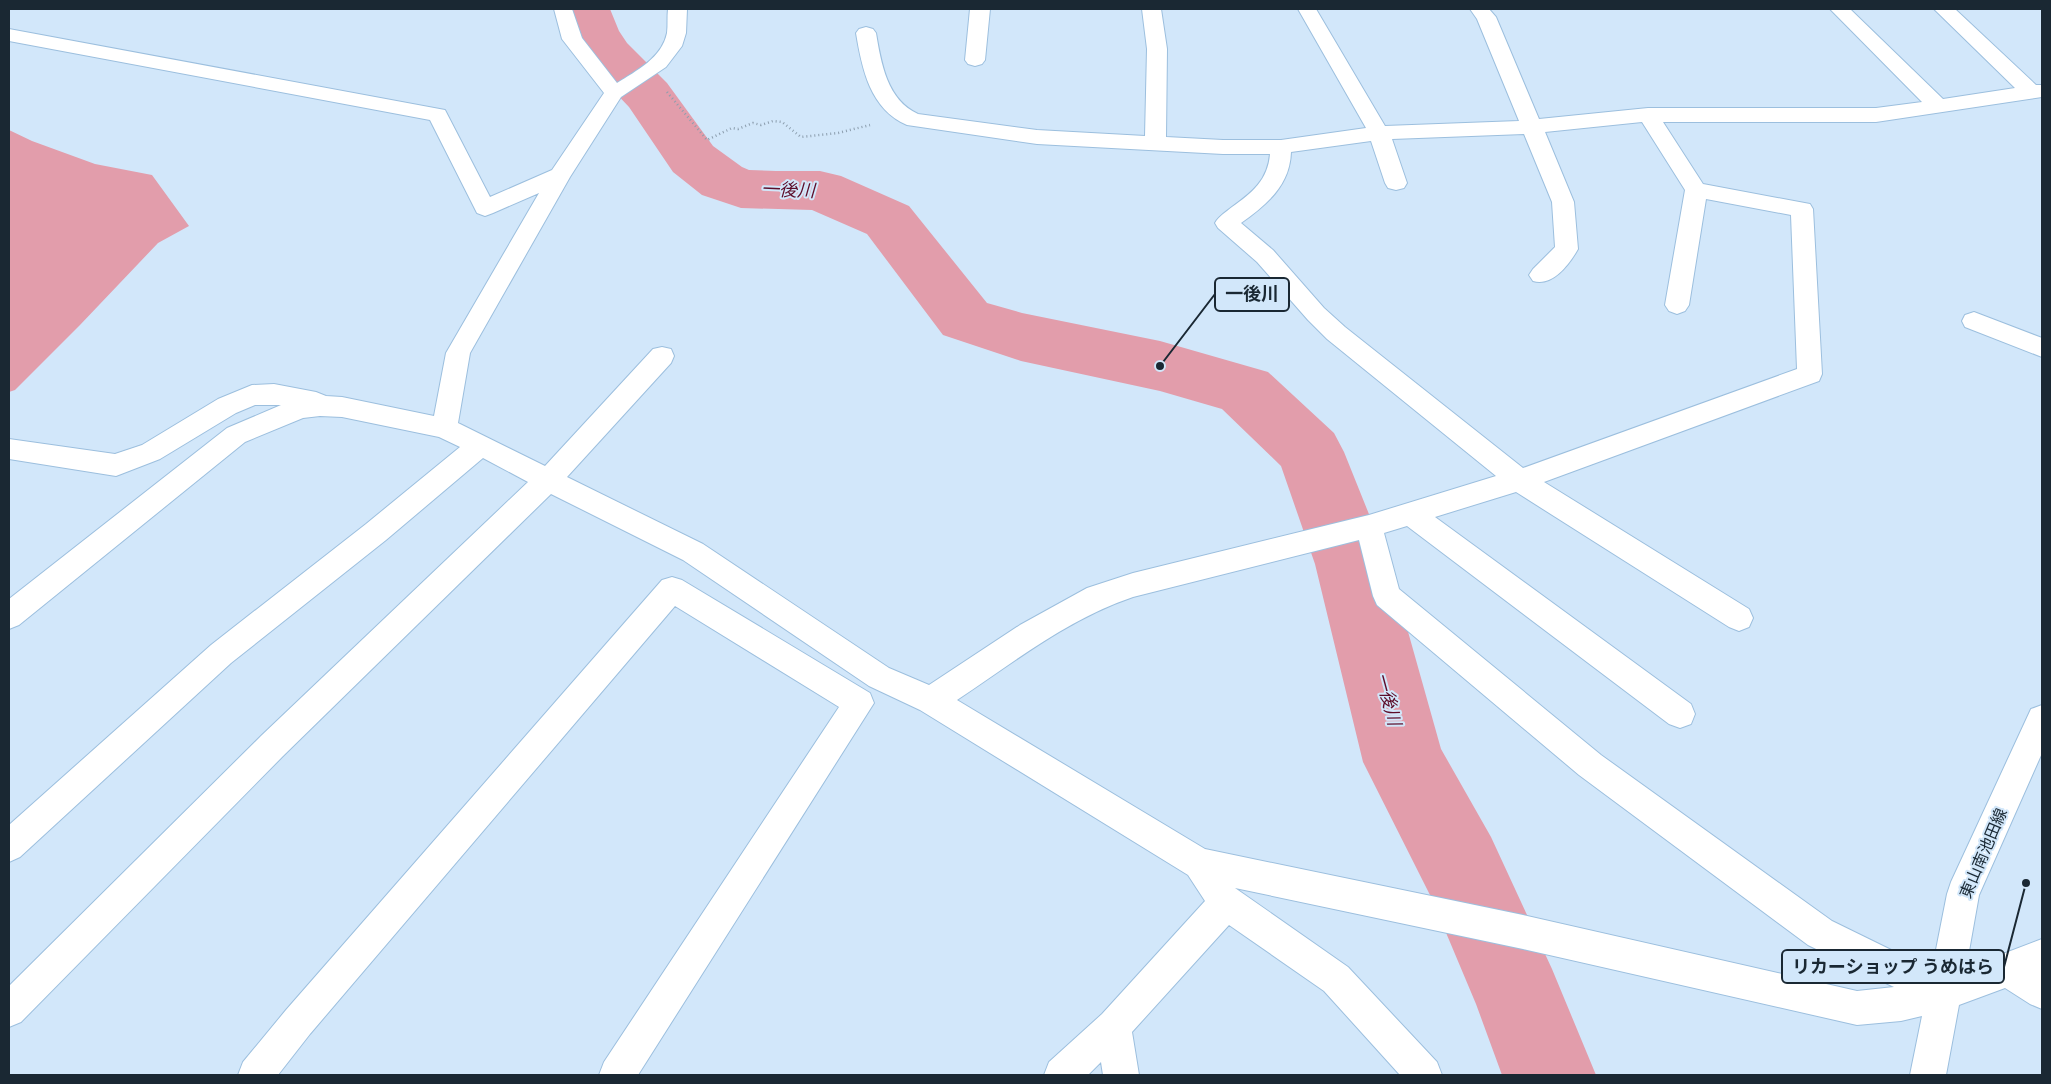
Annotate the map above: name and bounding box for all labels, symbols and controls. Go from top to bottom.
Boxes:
water label: 一後川 [761,178,817,201]
callout: 一後川 [1215,278,1289,311]
text: 一後川 [1225,283,1279,304]
water label: 一後川 [1371,670,1406,730]
street label: 東山南池田線 [1956,805,2011,901]
callout: リカーショップ うめはら [1782,950,2004,983]
text: リカーショップ うめはら [1792,956,1994,977]

